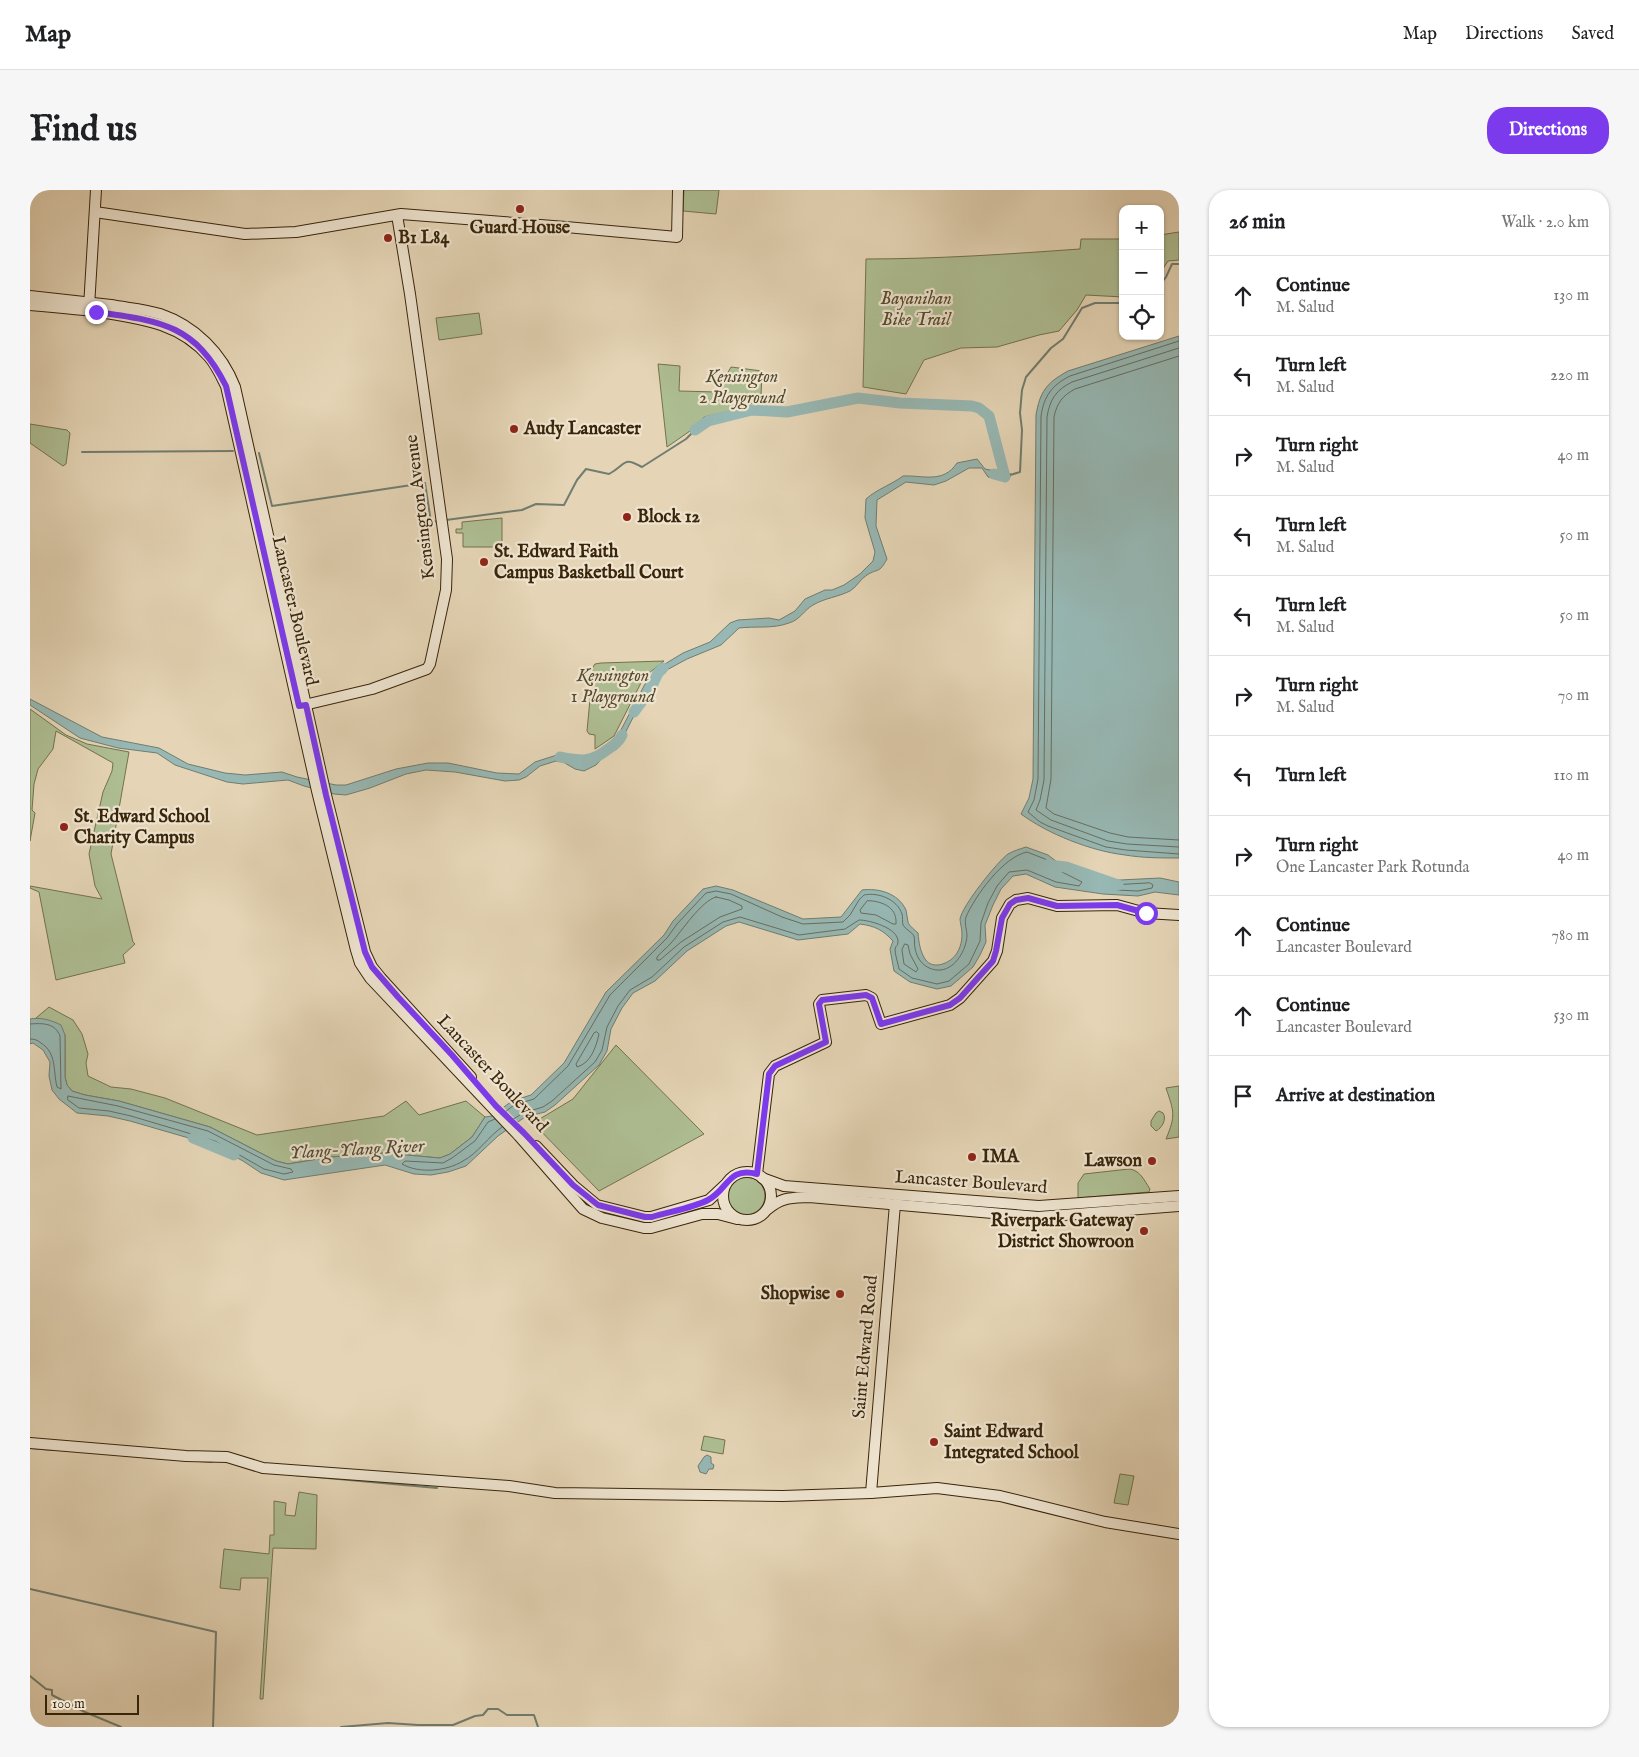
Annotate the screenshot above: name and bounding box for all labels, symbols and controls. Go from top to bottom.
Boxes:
text: Map [25,19,71,50]
text: Map [1403,23,1437,46]
text: Directions [1465,23,1543,46]
text: Saved [1571,23,1614,46]
button: Directions [1487,107,1609,154]
text: Find us [30,108,137,153]
marker: Guard House [514,203,526,215]
map controls [1119,205,1164,340]
button: + [1119,205,1164,250]
text: 26 min [1229,209,1285,236]
text: Walk · 2.0 km [1501,213,1589,233]
place label: Guard House [470,217,571,240]
place label: B1 L84 [398,227,450,250]
marker: B1 L84 [382,232,394,244]
button: − [1119,250,1164,295]
text: Continue [1276,274,1350,298]
icon: ahead [1229,282,1257,310]
text: 130 m [1553,286,1589,306]
park label: Bayanihan Bike Trail [880,288,952,332]
button: locate [1119,295,1164,340]
text: M. Salud [1276,298,1334,318]
route end [85,301,108,324]
text: Turn left [1276,354,1347,378]
icon: left [1229,362,1257,390]
park label: Kensington 2 Playground [699,366,786,410]
text: 220 m [1550,366,1589,386]
text: M. Salud [1276,378,1334,398]
place label: Audy Lancaster [523,418,641,441]
marker: Audy Lancaster [508,423,520,435]
street label: Kensington Avenue [401,433,441,581]
text: Turn right [1276,434,1358,458]
icon: right [1229,442,1257,470]
text: 40 m [1557,446,1589,466]
text: M. Salud [1276,458,1334,478]
place label: Block 12 [637,506,700,529]
marker: Block 12 [621,511,633,523]
text: Turn left [1276,514,1347,538]
icon: left [1229,522,1257,550]
text: 50 m [1560,526,1589,546]
street label: Lancaster Boulevard [266,534,322,688]
text: M. Salud [1276,538,1334,558]
place label: St. Edward Faith Campus Basketball Court [494,541,684,585]
marker: St. Edward Faith Campus Basketball Court [478,556,490,568]
text: Turn left [1276,594,1347,618]
icon: left [1229,602,1257,630]
text: 50 m [1560,606,1589,626]
text: M. Salud [1276,618,1334,638]
park label: Kensington 1 Playground [571,665,657,709]
text: Turn right [1276,674,1358,698]
icon: right [1229,682,1257,710]
text: 70 m [1558,686,1589,706]
text: M. Salud [1276,698,1334,718]
icon: left [1229,762,1257,790]
text: Turn left [1276,764,1347,788]
text: 110 m [1553,766,1589,786]
place label: St. Edward School Charity Campus [74,806,211,850]
marker: St. Edward School Charity Campus [58,821,70,833]
text: Turn right [1276,834,1358,858]
icon: right [1229,842,1257,870]
text: 40 m [1557,846,1589,866]
text: One Lancaster Park Rotunda [1276,858,1469,878]
route start [1135,902,1158,925]
text: Continue [1276,914,1350,938]
icon: ahead [1229,922,1257,950]
text: 780 m [1552,926,1589,946]
text: Lancaster Boulevard [1276,938,1412,958]
text: Continue [1276,994,1350,1018]
icon: ahead [1229,1002,1257,1030]
text: 530 m [1554,1006,1589,1026]
street label: Lancaster Boulevard [431,1010,553,1138]
text: Lancaster Boulevard [1276,1018,1412,1038]
icon: arrive [1229,1082,1257,1110]
text: Arrive at destination [1276,1084,1435,1108]
water label: Ylang-Ylang River [289,1134,426,1166]
place label: IMA [982,1146,1020,1169]
place label: Lawson [1084,1150,1142,1173]
marker: IMA [966,1151,978,1163]
marker: Lawson [1146,1155,1158,1167]
street label: Lancaster Boulevard [894,1166,1048,1200]
place label: Riverpark Gateway District Showroon [990,1210,1135,1254]
marker: Riverpark Gateway District Showroon [1138,1225,1150,1237]
street label: Saint Edward Road [848,1274,884,1420]
place label: Shopwise [761,1283,831,1306]
marker: Shopwise [834,1288,846,1300]
place label: Saint Edward Integrated School [944,1421,1080,1465]
marker: Saint Edward Integrated School [928,1436,940,1448]
scale bar [45,1692,139,1715]
text: 100 m [52,1695,85,1713]

